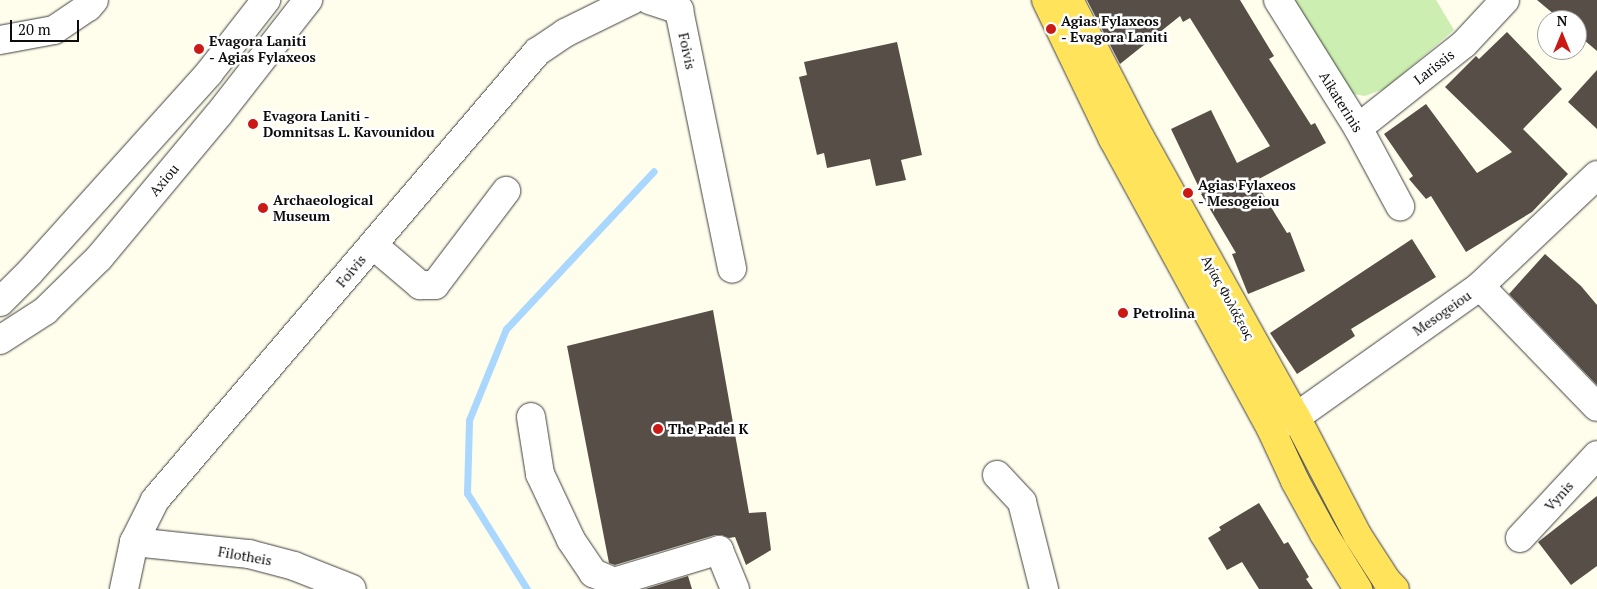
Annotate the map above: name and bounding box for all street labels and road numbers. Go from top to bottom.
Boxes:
street label: Foivis [675,31,699,71]
street label: Larissis [1410,46,1458,88]
street label: Aikaterinis [1316,69,1366,135]
street label: Axiou [146,160,182,200]
street label: Foivis [333,251,369,291]
street label: Αγίας Φυλάξεως [1198,252,1258,342]
street label: Mesogeiou [1410,287,1474,339]
street label: Vynis [1541,477,1577,515]
street label: Filotheis [217,543,273,569]

